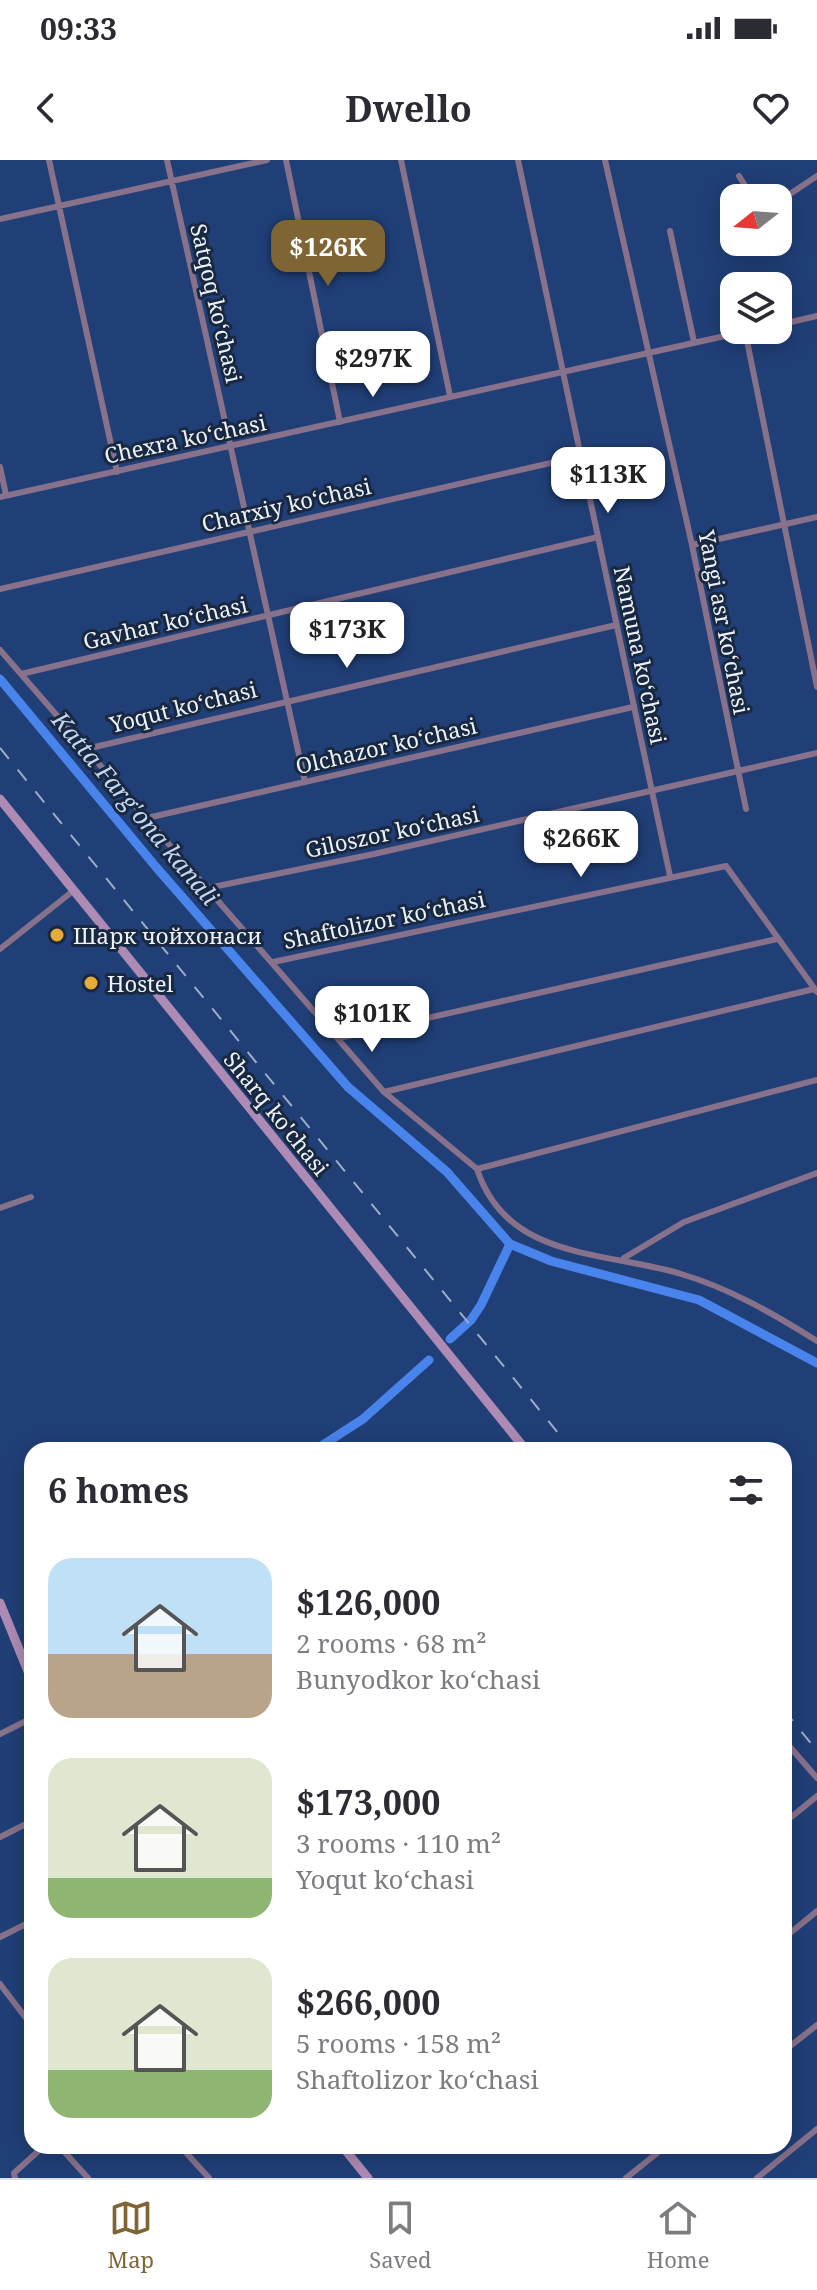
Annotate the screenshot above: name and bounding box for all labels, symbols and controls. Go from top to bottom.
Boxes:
text: 09:33 [40,8,117,49]
text: Dwello [345,84,472,133]
icon: back [24,86,68,130]
icon: heart [749,86,793,130]
north arrow [720,184,792,256]
map controls [720,184,792,344]
pin: $126K [272,220,384,288]
street label: Satqoq koʻchasi [184,221,250,385]
text: $126K [289,228,367,264]
button: layers [720,272,792,344]
pin: $297K [317,331,429,399]
text: $297K [334,339,412,375]
street label: Chexra koʻchasi [101,406,269,470]
pin: $113K [552,447,664,515]
text: $113K [569,455,647,491]
street label: Charxiy koʻchasi [198,470,374,538]
street label: Yangi asr koʻchasi [692,526,758,717]
street label: Namuna koʻchasi [608,563,674,747]
street label: Gavhar koʻchasi [80,588,250,656]
pin: $173K [291,602,403,670]
text: $173K [308,610,386,646]
street label: Yoqut koʻchasi [105,673,260,739]
water label: Katta Farg'ona kanali [44,703,227,912]
street label: Olchazor koʻchasi [292,710,480,780]
street label: Giloszor koʻchasi [302,798,482,864]
pin: $266K [525,811,637,879]
text: $266K [542,819,620,855]
street label: Shaftolizor koʻchasi [280,883,488,955]
place label: Шарк чойхонаси [73,920,262,950]
marker: Шарк чойхонаси [48,926,66,944]
place label: Hostel [107,968,174,998]
marker: Hostel [82,974,100,992]
pin: $101K [316,986,428,1054]
text: $101K [333,994,411,1030]
street label: Sharq ko'chasi [218,1045,336,1181]
text: 6 homes [48,1467,189,1513]
icon: filters [724,1468,768,1512]
text: $126,000 [296,1579,440,1625]
icon: home [112,1590,208,1686]
text: 2 rooms · 68 m² [296,1625,487,1661]
text: Bunyodkor koʻchasi [296,1661,540,1697]
text: $173,000 [296,1779,440,1825]
icon: home [112,1790,208,1886]
text: 3 rooms · 110 m² [296,1825,501,1861]
text: Yoqut koʻchasi [296,1861,474,1897]
text: $266,000 [296,1979,440,2025]
icon: home [112,1990,208,2086]
text: 5 rooms · 158 m² [296,2025,501,2061]
text: Shaftolizor koʻchasi [296,2061,539,2097]
tab: Map [108,2196,154,2274]
tab: Saved [369,2196,432,2274]
tab: Home [647,2196,709,2274]

